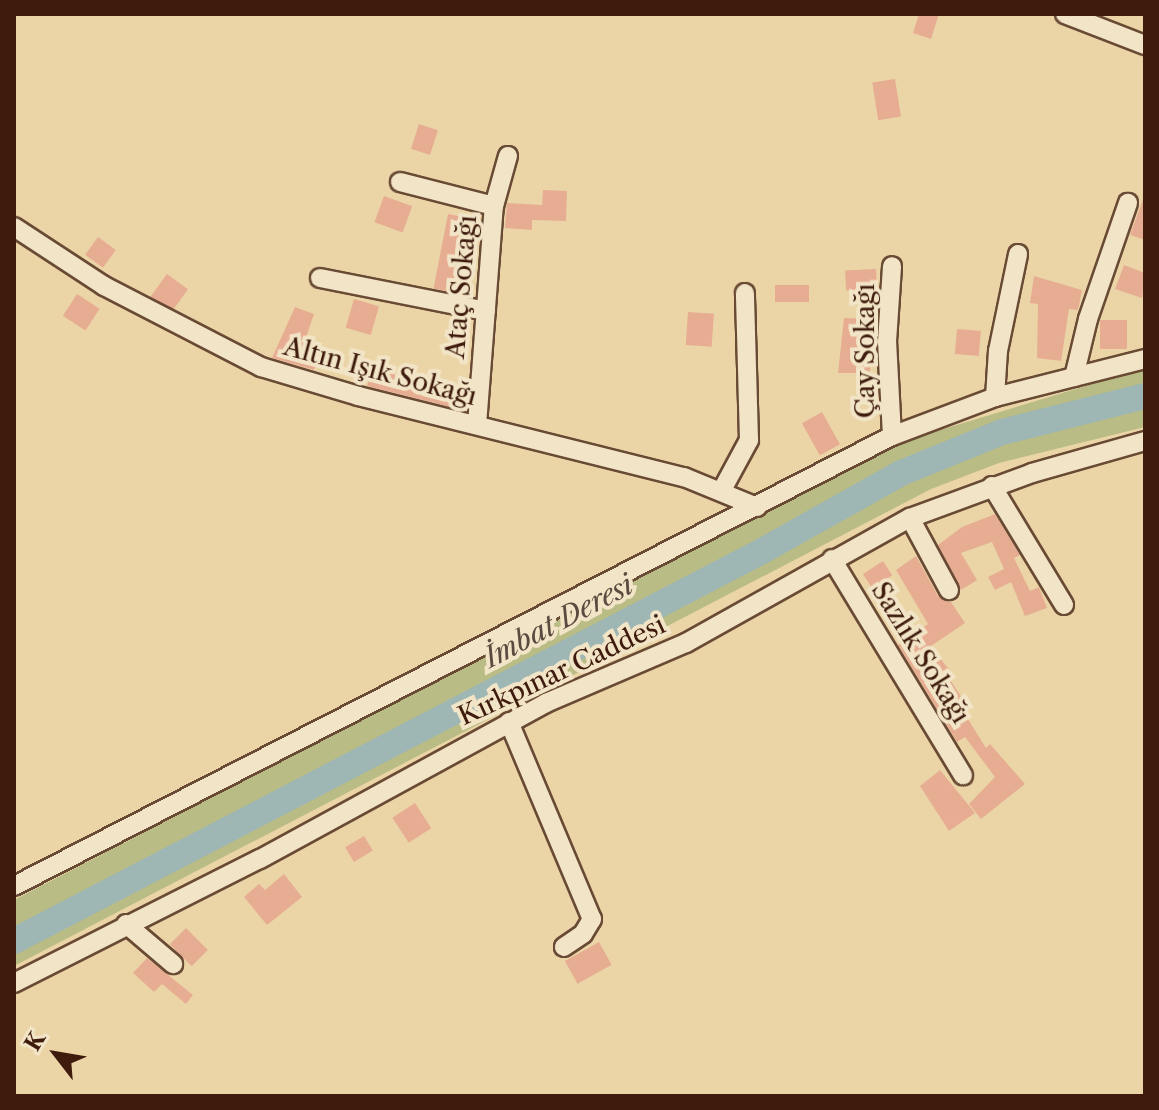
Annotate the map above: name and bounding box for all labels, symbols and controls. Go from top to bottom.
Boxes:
street label: Ataç Sokağı [440,214,484,360]
street label: Çay Sokağı [850,283,882,419]
street label: Altın Işık Sokağı [280,331,480,413]
water label: İmbat Deresi [478,568,638,674]
street label: Sazlık Sokağı [864,576,976,730]
street label: Kırkpınar Caddesi [453,609,671,733]
north arrow [16,1014,96,1094]
text: K [19,1027,51,1056]

